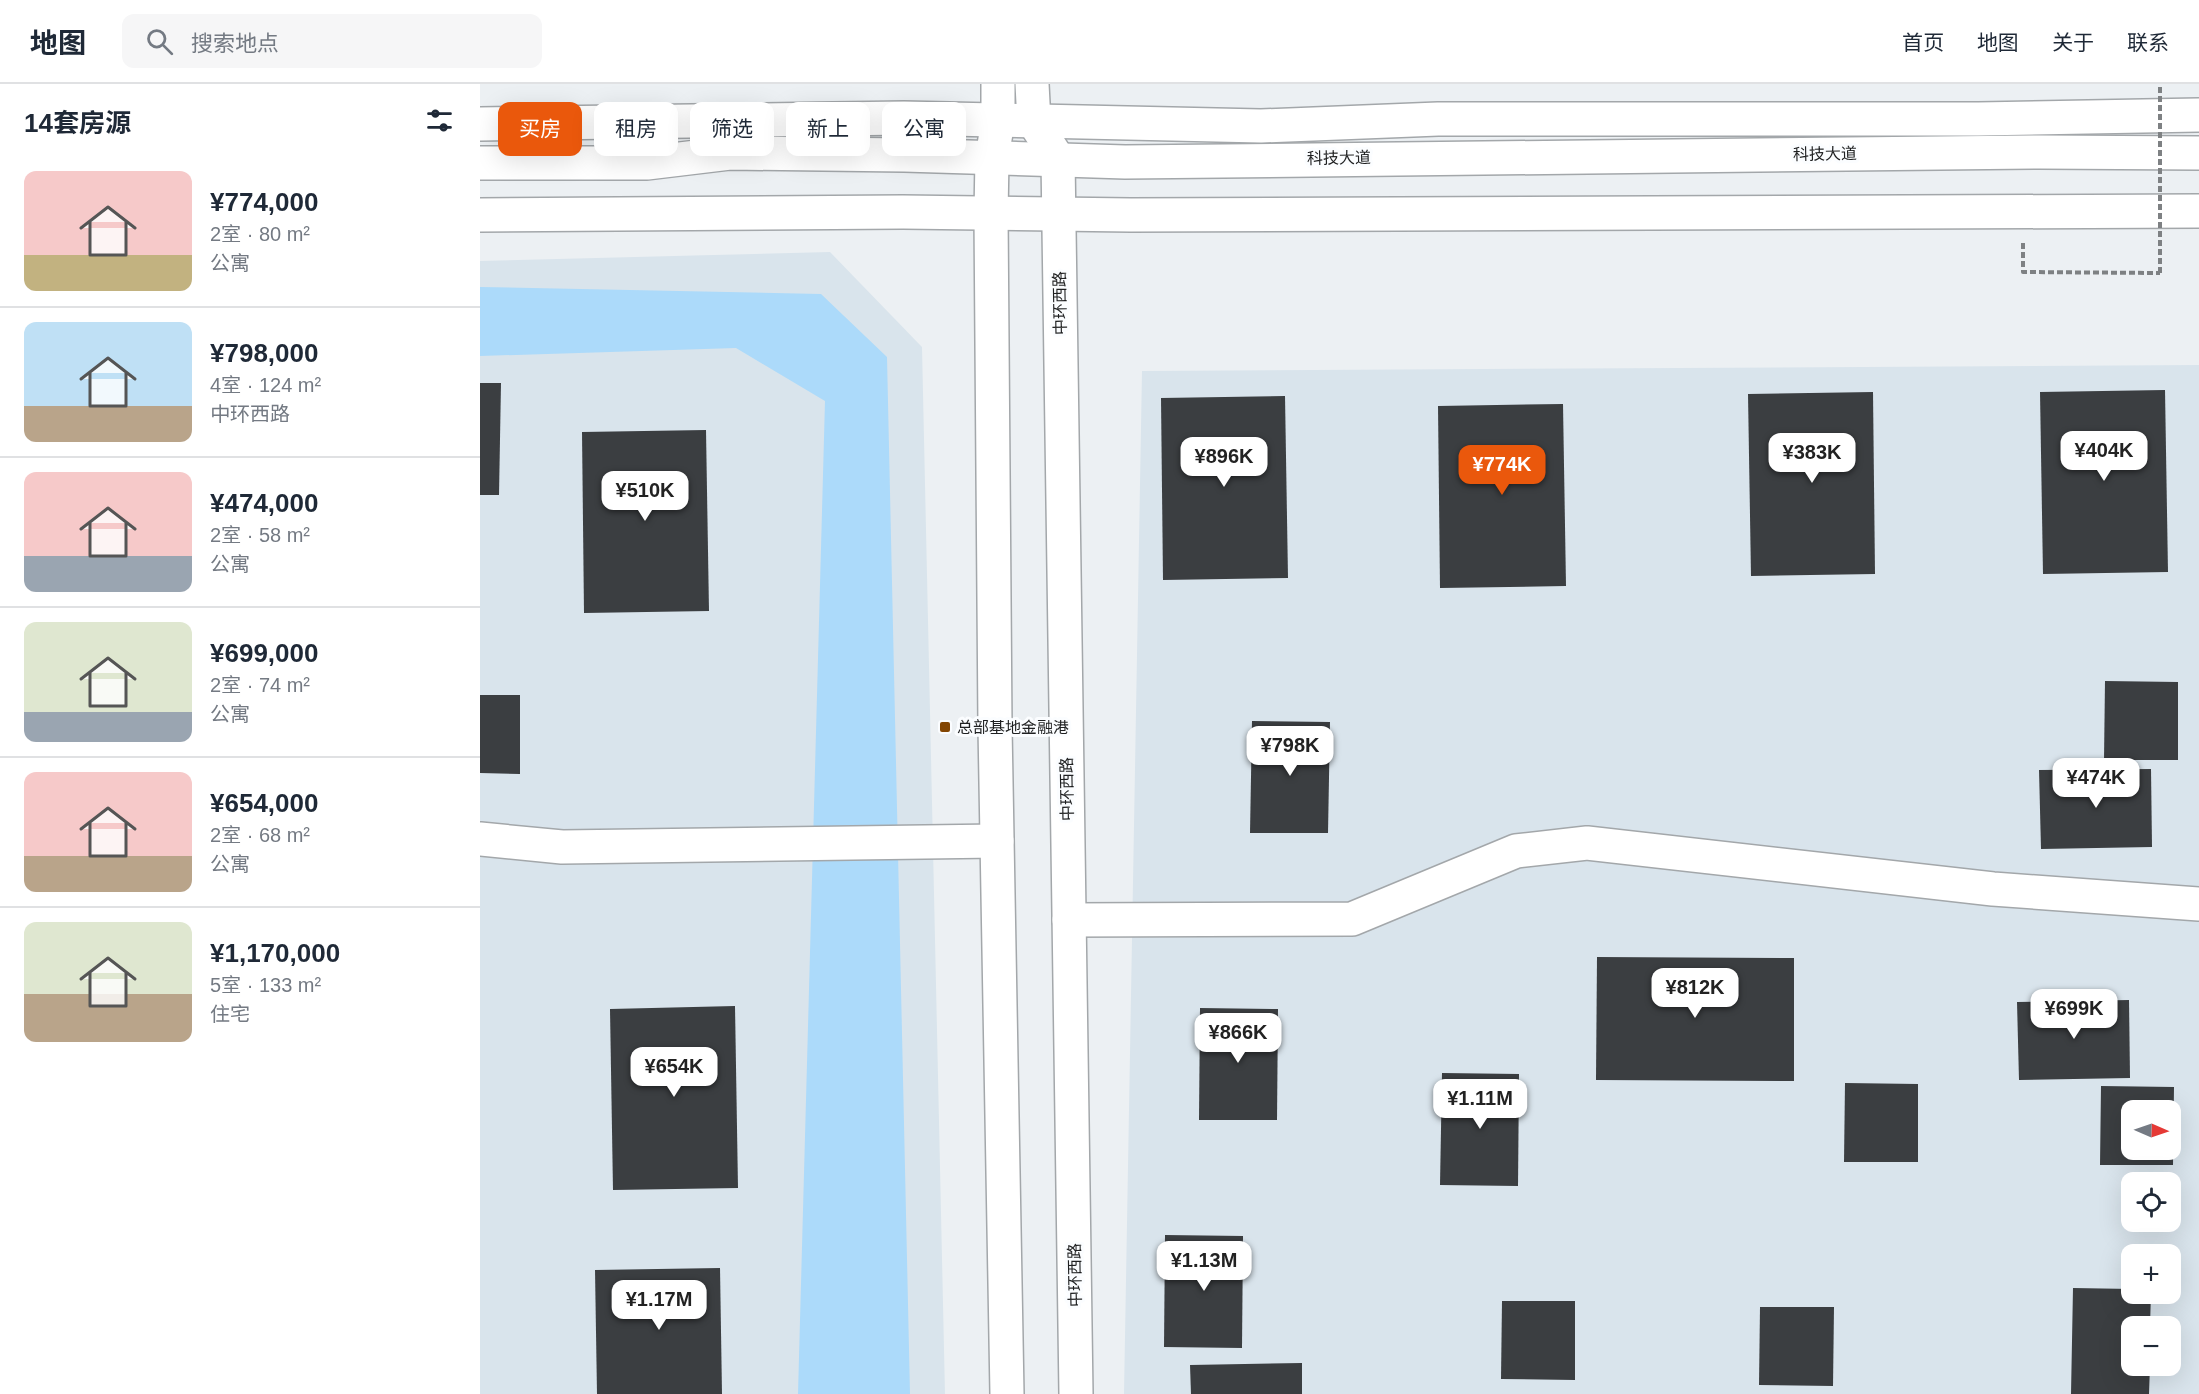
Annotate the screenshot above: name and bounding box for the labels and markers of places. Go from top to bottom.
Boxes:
pin: ¥404K [2062,431,2146,482]
pin: ¥383K [1770,433,1854,484]
pin: ¥896K [1182,437,1266,488]
pin: ¥774K [1460,445,1544,496]
pin: ¥510K [603,471,687,522]
place label: 总部基地金融港 [957,719,1069,736]
marker: 总部基地金融港 [938,720,952,734]
pin: ¥798K [1248,726,1332,777]
pin: ¥474K [2054,758,2138,809]
pin: ¥812K [1653,968,1737,1019]
pin: ¥699K [2032,989,2116,1040]
pin: ¥866K [1196,1013,1280,1064]
pin: ¥654K [632,1047,716,1098]
pin: ¥1.11M [1431,1079,1529,1130]
pin: ¥1.13M [1155,1241,1253,1292]
pin: ¥1.17M [610,1280,708,1331]

